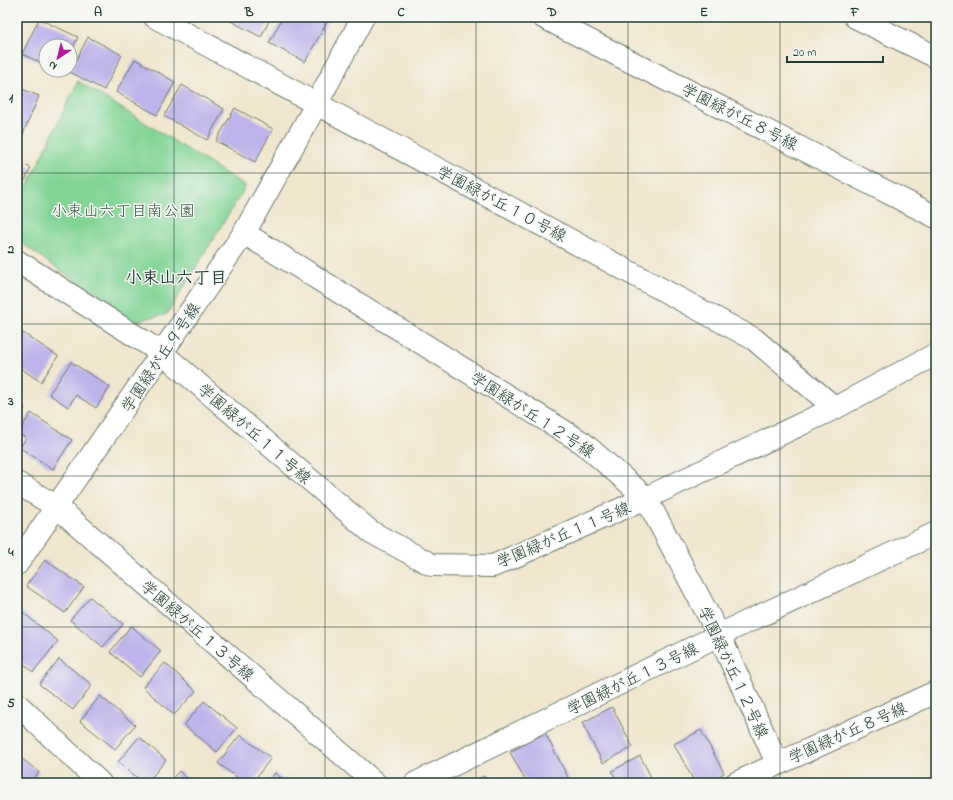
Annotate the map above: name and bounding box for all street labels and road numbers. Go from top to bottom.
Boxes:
street label: 学園緑が丘８号線 [677,78,802,158]
street label: 学園緑が丘１０号線 [432,160,570,249]
street label: 学園緑が丘９号線 [116,298,207,418]
street label: 学園緑が丘１２号線 [465,366,599,465]
street label: 学園緑が丘１１号線 [191,378,316,491]
street label: 学園緑が丘１１号線 [493,497,635,575]
street label: 学園緑が丘１３号線 [134,575,259,688]
street label: 学園緑が丘１２号線 [691,603,773,743]
street label: 学園緑が丘１３号線 [563,637,703,722]
street label: 学園緑が丘８号線 [784,697,911,771]

